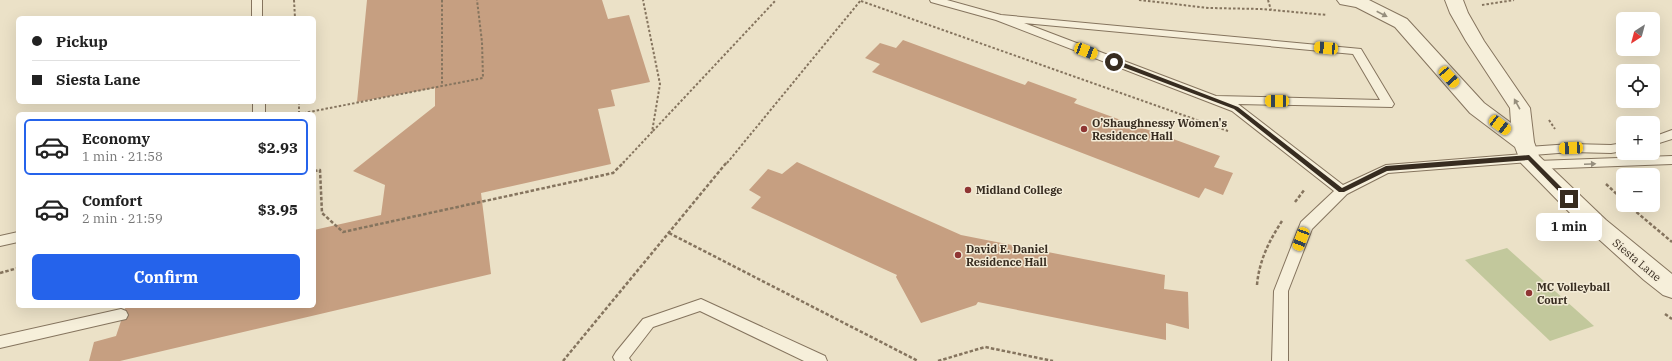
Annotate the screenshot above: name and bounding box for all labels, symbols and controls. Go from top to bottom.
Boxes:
one-way arrow [1376,10,1388,17]
north arrow [1616,12,1660,56]
map controls [1616,12,1660,212]
text: Pickup [56,32,108,51]
car [1073,41,1099,61]
car [1314,41,1338,55]
route start [1105,53,1123,71]
car [1437,64,1461,90]
button: locate [1616,64,1660,108]
text: Siesta Lane [56,70,141,89]
car [1265,95,1289,107]
one-way arrow [1513,98,1520,110]
car [1487,113,1513,137]
place label: O’Shaughnessy Women's Residence Hall [1092,116,1227,143]
button: + [1616,116,1660,160]
marker: O’Shaughnessy Women's Residence Hall [1079,124,1089,134]
icon: car [34,129,70,165]
text: Economy [82,129,150,148]
text: $2.93 [258,138,298,157]
car [1559,141,1583,155]
text: 1 min · 21:58 [82,148,163,165]
one-way arrow [1584,160,1596,167]
button: − [1616,168,1660,212]
place label: Midland College [976,183,1063,197]
marker: Midland College [963,185,973,195]
route end [1560,190,1578,208]
icon: car [34,191,70,227]
text: Comfort [82,191,142,210]
text: $3.95 [258,200,298,219]
text: 2 min · 21:59 [82,210,163,227]
callout: 1 min [1536,213,1602,241]
text: 1 min [1551,218,1587,235]
car [1291,226,1311,252]
street label: Siesta Lane [1610,236,1664,284]
place label: David E. Daniel Residence Hall [966,242,1048,269]
marker: David E. Daniel Residence Hall [953,250,963,260]
button: Confirm [32,254,300,300]
place label: MC Volleyball Court [1537,280,1610,307]
marker: MC Volleyball Court [1524,288,1534,298]

